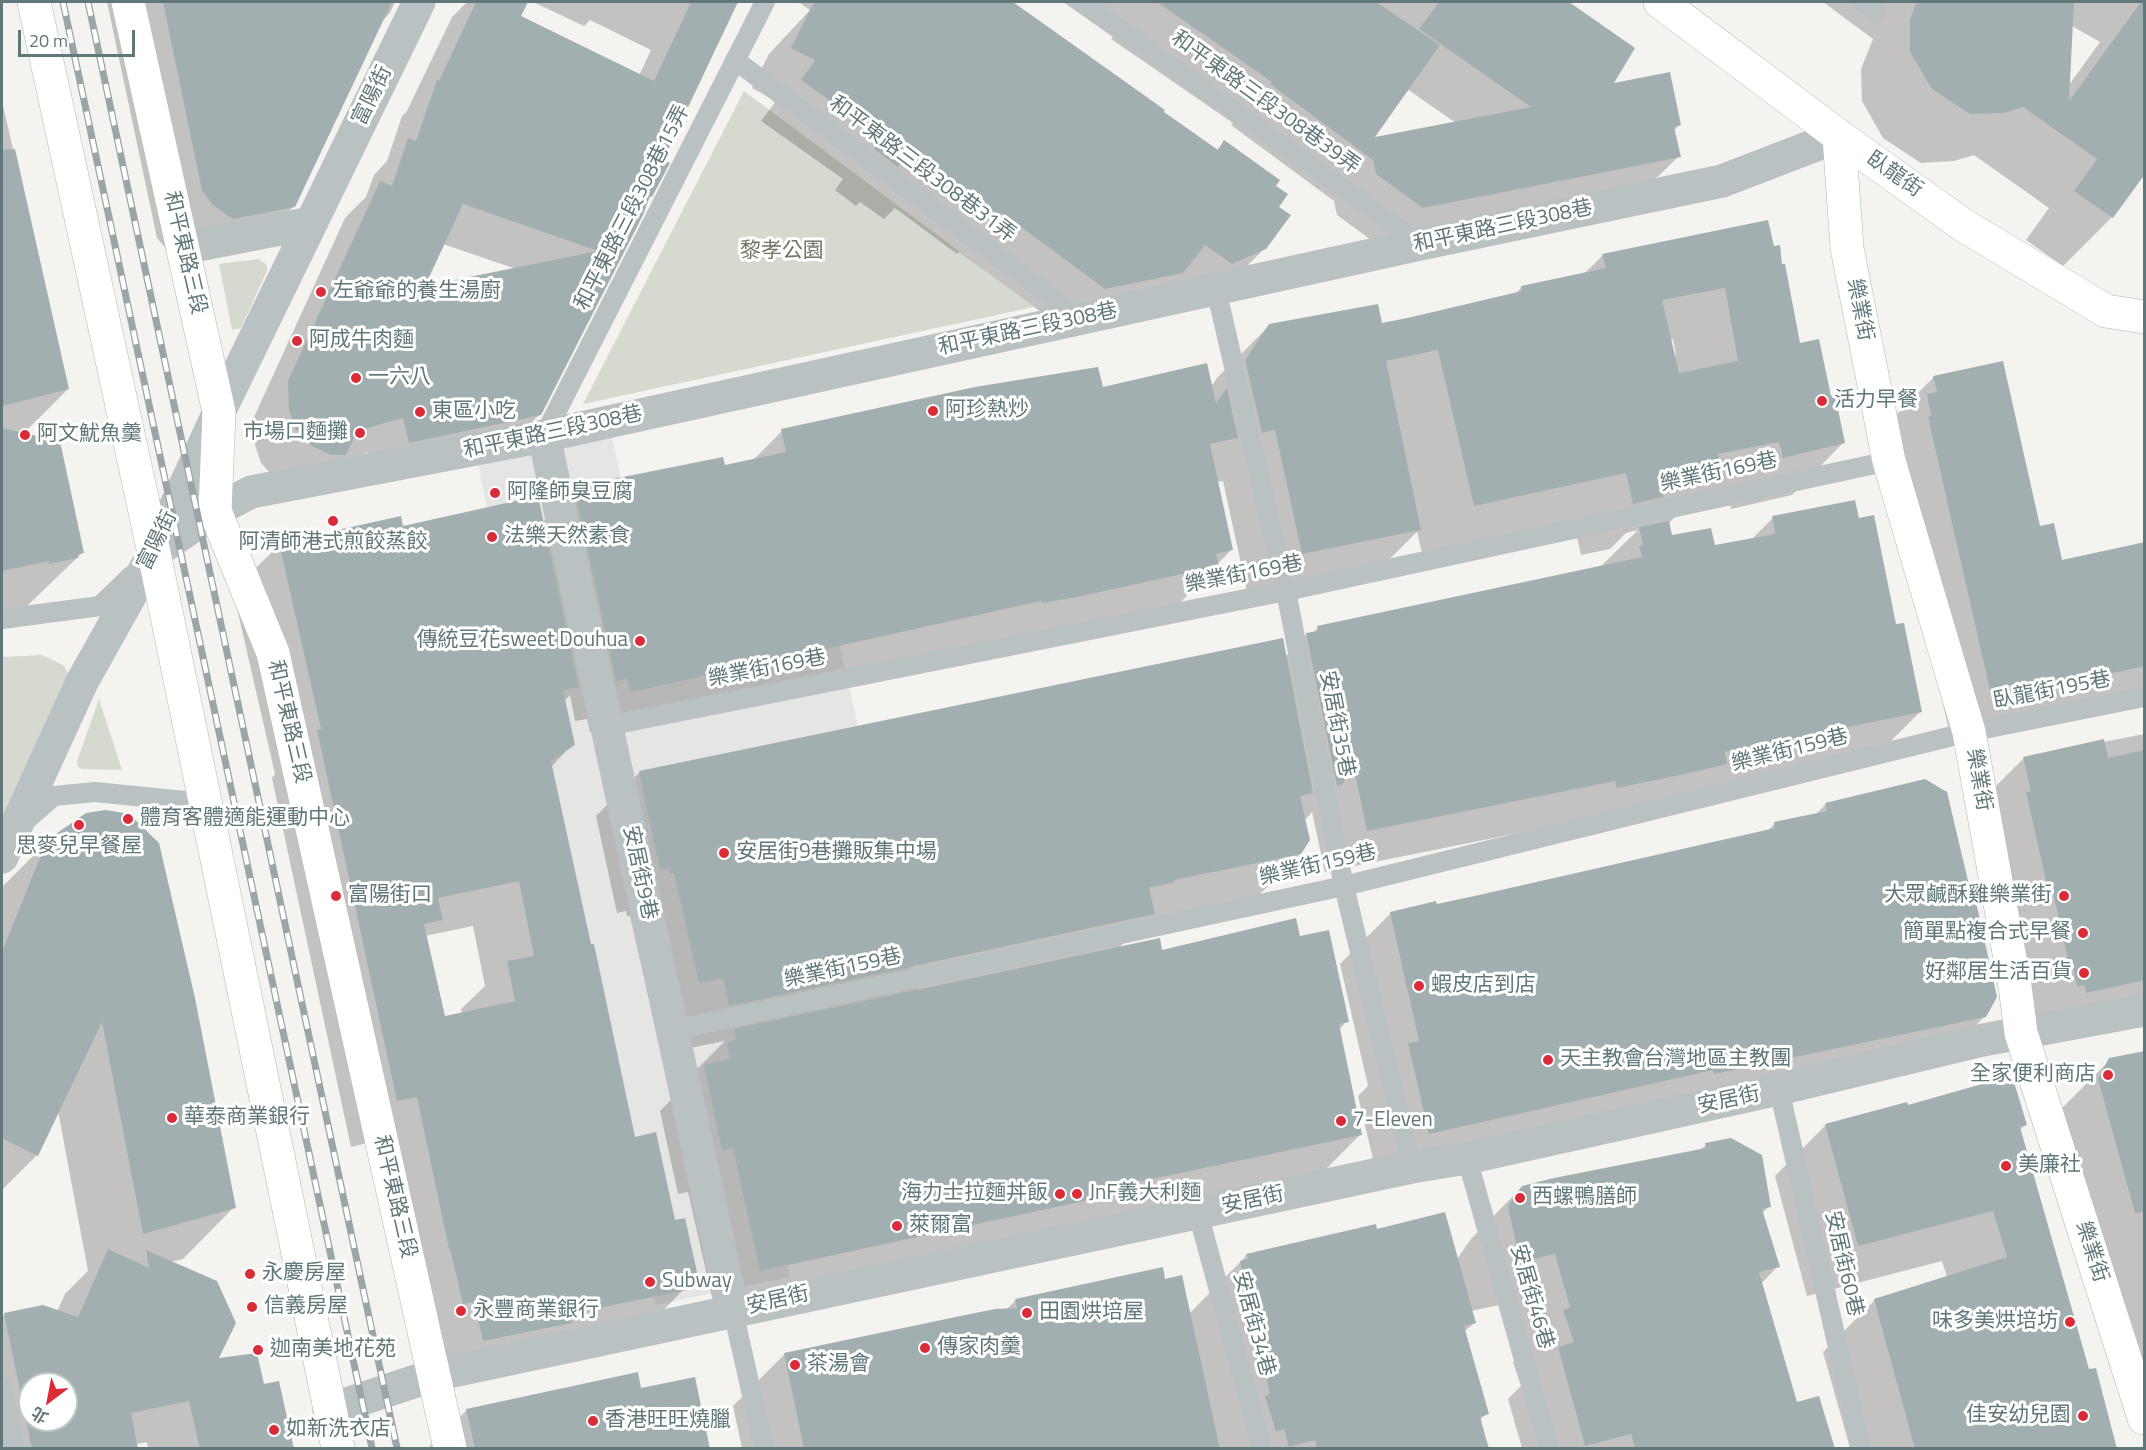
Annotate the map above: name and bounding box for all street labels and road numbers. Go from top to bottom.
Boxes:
street label: 和平東路三段308巷39弄 [1166,26,1364,180]
street label: 富陽街 [348,62,398,130]
street label: 和平東路三段308巷31弄 [824,92,1020,248]
street label: 和平東路三段308巷15弄 [570,101,696,315]
street label: 臥龍街 [1861,147,1927,203]
street label: 和平東路三段 [158,189,210,317]
street label: 和平東路三段308巷 [1411,196,1595,258]
street label: 樂業街 [1841,277,1877,343]
street label: 和平東路三段308巷 [936,299,1120,361]
street label: 和平東路三段308巷 [461,402,645,464]
street label: 樂業街169巷 [1658,448,1780,498]
street label: 富陽街 [133,507,183,575]
street label: 樂業街169巷 [1183,551,1305,599]
street label: 樂業街169巷 [706,645,828,693]
street label: 和平東路三段 [262,658,314,786]
street label: 臥龍街195巷 [1991,667,2113,715]
street label: 安居街35巷 [1313,669,1359,779]
street label: 樂業街159巷 [1729,724,1851,778]
street label: 樂業街 [1960,747,1996,813]
street label: 安居街9巷 [617,824,661,922]
street label: 樂業街159巷 [1257,840,1379,892]
street label: 樂業街159巷 [782,944,904,994]
street label: 安居街 [1696,1082,1762,1120]
street label: 和平東路三段 [368,1133,420,1261]
street label: 安居街 [1220,1182,1286,1220]
street label: 安居街60巷 [1819,1209,1867,1319]
street label: 樂業街 [2069,1218,2113,1286]
street label: 安居街46巷 [1504,1242,1558,1352]
street label: 安居街34巷 [1227,1269,1279,1379]
street label: 安居街 [744,1282,812,1320]

